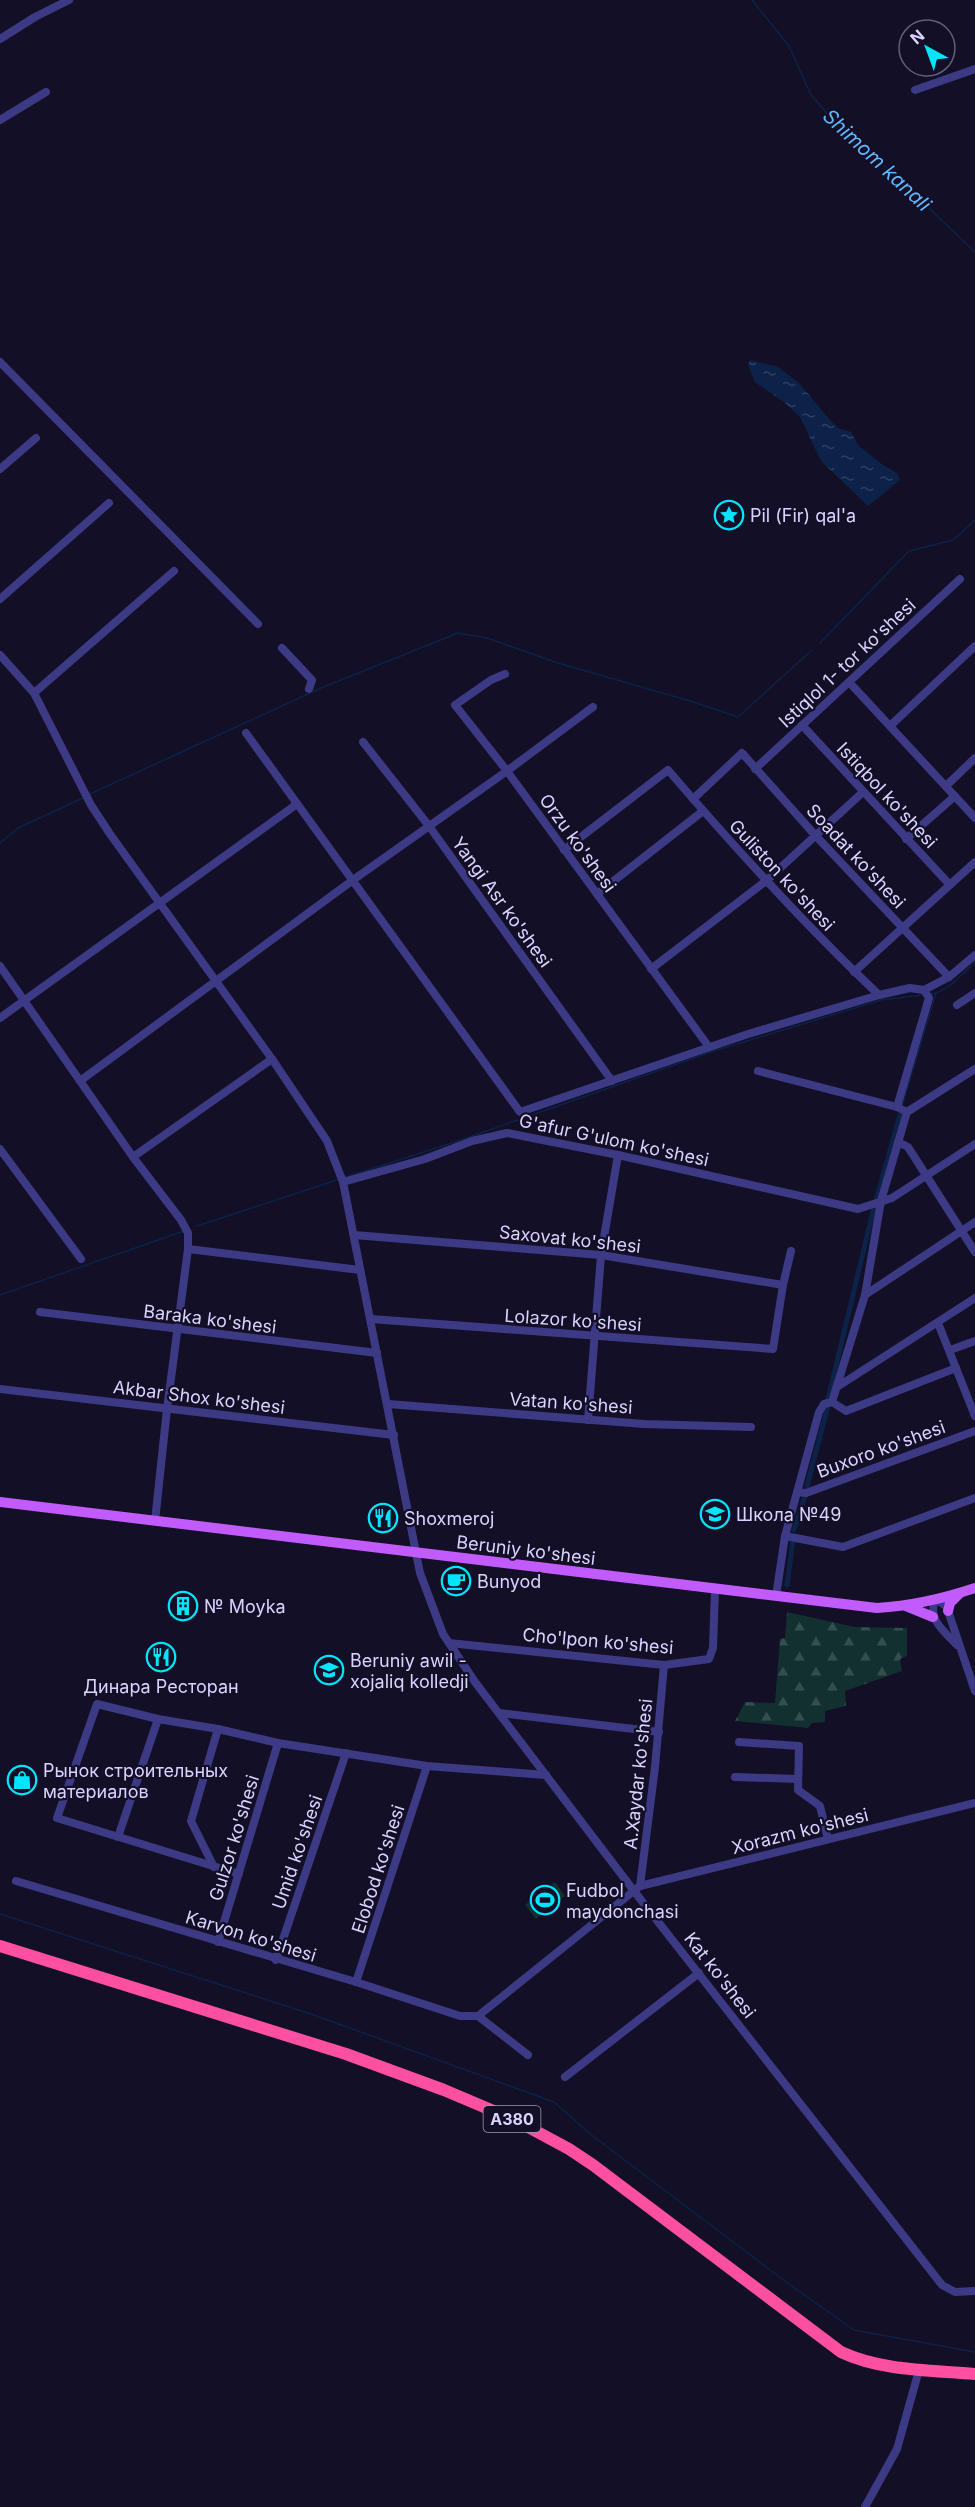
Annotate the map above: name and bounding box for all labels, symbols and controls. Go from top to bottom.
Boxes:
north arrow [897,18,957,78]
text: N [906,25,928,48]
water label: Shimom kanali [818,104,937,217]
place icon: Pil (Fir) qal'a [713,499,745,531]
place label: Pil (Fir) qal'a [750,505,856,526]
street label: Istiqlol 1- tor ko'shesi [774,594,920,732]
street label: Istiqbol ko'shesi [833,738,941,852]
street label: Orzu ko'shesi [535,790,621,896]
street label: Soadat ko'shesi [802,800,910,912]
street label: Guliston ko'shesi [725,815,839,935]
street label: Yangi Asr ko'shesi [448,833,556,971]
street label: G'afur G'ulom ko'shesi [517,1110,711,1170]
street label: Saxovat ko'shesi [498,1221,642,1257]
street label: Baraka ko'shesi [142,1300,278,1338]
street label: Lolazor ko'shesi [504,1305,642,1335]
street label: Akbar Shox ko'shesi [112,1376,286,1418]
street label: Vatan ko'shesi [509,1388,633,1418]
street label: Buxoro ko'shesi [814,1416,948,1482]
school or university icon: Школа №49 [699,1498,731,1530]
restaurant icon: Shoxmeroj [367,1502,399,1534]
place label: Школа №49 [736,1504,841,1525]
place label: Shoxmeroj [404,1508,494,1529]
street label: Beruniy ko'shesi [455,1531,597,1569]
cafe icon: Bunyod [440,1565,472,1597]
place label: Bunyod [477,1571,541,1592]
building icon: № Moyka [167,1590,199,1622]
place label: № Moyka [204,1596,286,1617]
street label: Cho'lpon ko'shesi [522,1624,674,1658]
restaurant icon: Динара Ресторан [145,1641,177,1673]
place label: Beruniy awil - xojaliq kolledji [350,1650,469,1692]
school or university icon: Beruniy awil - xojaliq kolledji [313,1654,345,1686]
place label: Динара Ресторан [83,1676,239,1697]
street label: A.Xaydar ko'shesi [620,1698,656,1850]
place label: Рынок строительных материалов [43,1760,228,1802]
shop icon: Рынок строительных материалов [6,1764,38,1796]
street label: Gulzor ko'shesi [205,1772,263,1904]
street label: Umid ko'shesi [268,1792,326,1912]
street label: Elobod ko'shesi [347,1802,409,1936]
street label: Xorazm ko'shesi [729,1804,871,1858]
place label: Fudbol maydonchasi [566,1880,679,1922]
sports icon: Fudbol maydonchasi [529,1884,561,1916]
street label: Karvon ko'shesi [183,1906,319,1966]
street label: Kat ko'shesi [680,1928,760,2022]
road number: A380 [484,2106,540,2132]

